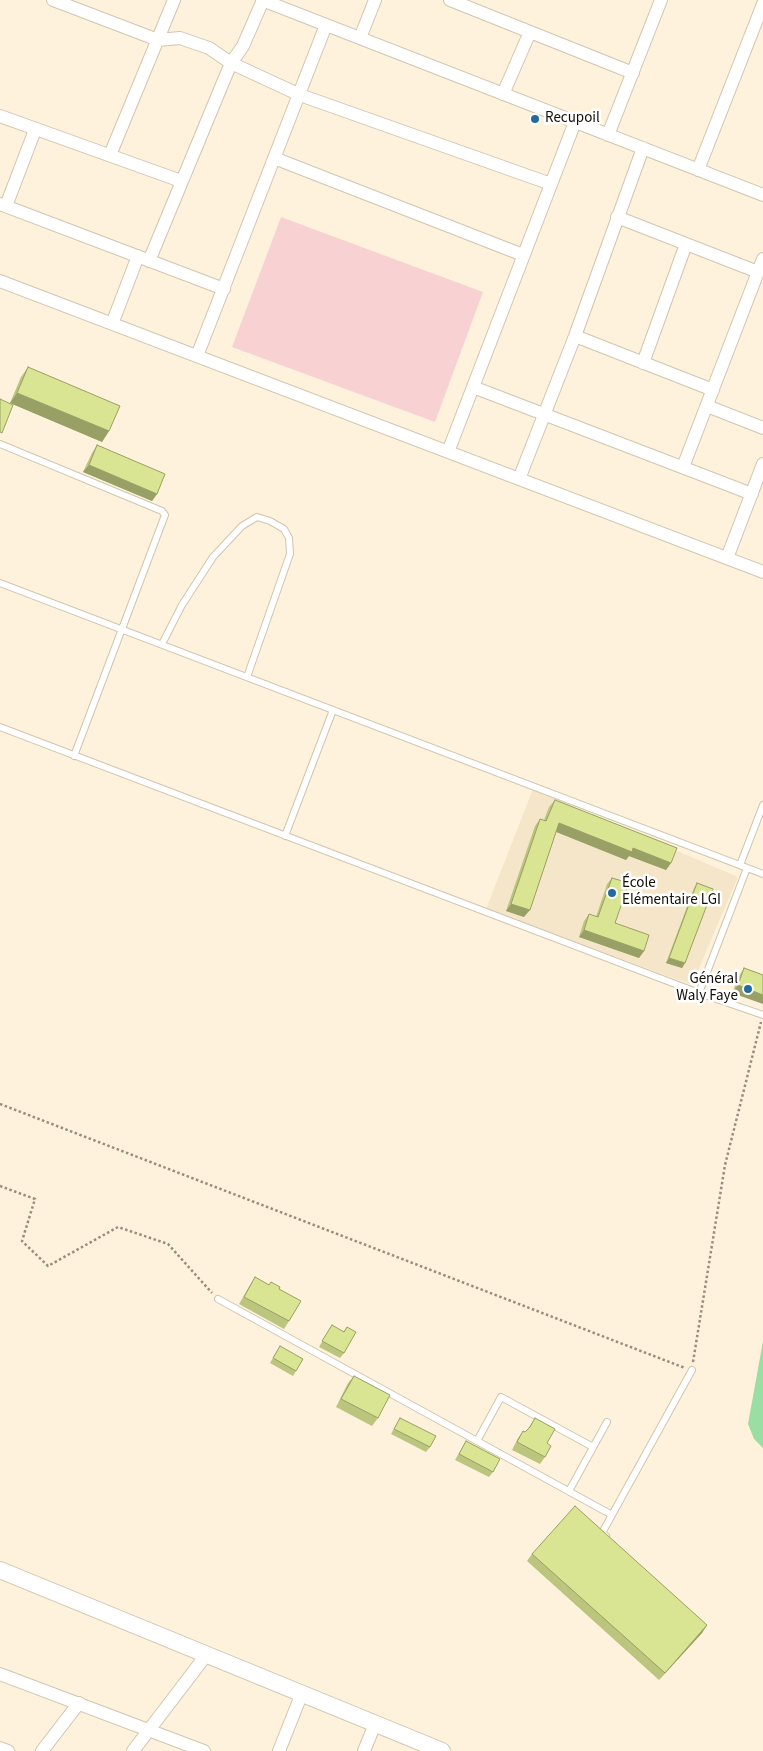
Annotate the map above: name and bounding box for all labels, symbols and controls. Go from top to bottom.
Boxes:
place label: Recupoil [545,110,600,128]
marker: Recupoil [529,113,541,125]
place label: École Elémentaire LGI [622,875,721,910]
marker: École Elémentaire LGI [606,887,618,899]
place label: Général Waly Faye [676,971,738,1006]
marker: Général Waly Faye [742,983,754,995]

